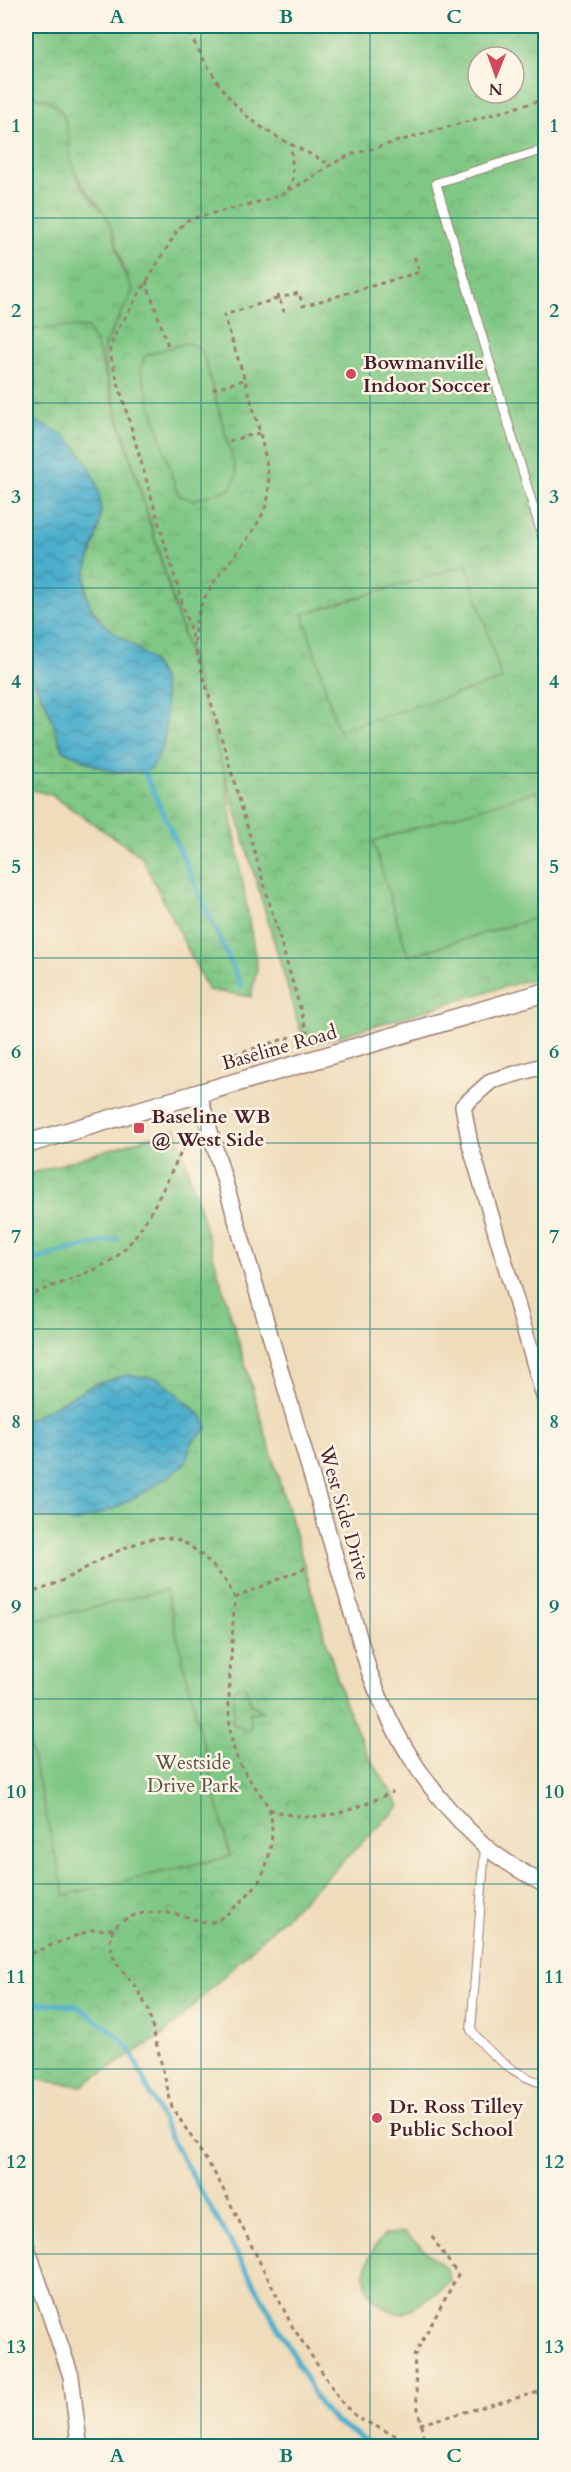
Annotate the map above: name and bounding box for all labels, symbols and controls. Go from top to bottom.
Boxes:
text: A [109,3,125,30]
text: B [279,3,293,30]
text: C [446,3,462,30]
north arrow [466,45,526,105]
text: N [489,78,503,100]
text: 1 [11,112,21,139]
text: 1 [549,112,559,139]
text: 2 [11,297,21,324]
text: 2 [549,297,559,324]
place label: Bowmanville Indoor Soccer [363,349,491,399]
marker: Bowmanville Indoor Soccer [344,367,358,381]
text: 3 [11,483,21,510]
text: 3 [549,483,559,510]
text: 4 [11,668,21,695]
text: 4 [549,668,559,695]
text: 5 [11,853,21,880]
text: 5 [549,853,559,880]
street label: Baseline Road [218,1018,340,1077]
text: 6 [11,1038,21,1065]
text: 6 [549,1038,559,1065]
place label: Baseline WB @ West Side [151,1103,270,1153]
marker: Baseline WB @ West Side [132,1121,146,1135]
text: 7 [11,1223,21,1250]
text: 7 [549,1223,559,1250]
text: 8 [11,1408,21,1435]
text: 8 [549,1408,559,1435]
street label: West Side Drive [312,1442,377,1584]
text: 9 [11,1593,21,1620]
text: 9 [549,1593,559,1620]
park label: Westside Drive Park [147,1749,239,1799]
text: 10 [6,1778,26,1805]
text: 10 [544,1778,564,1805]
text: 11 [6,1963,26,1990]
text: 11 [544,1963,564,1990]
place label: Dr. Ross Tilley Public School [389,2093,524,2143]
marker: Dr. Ross Tilley Public School [370,2111,384,2125]
text: 12 [6,2148,26,2175]
text: 12 [544,2148,564,2175]
text: 13 [6,2333,26,2360]
text: 13 [544,2333,564,2360]
text: A [109,2442,125,2469]
text: B [279,2442,293,2469]
text: C [446,2442,462,2469]

